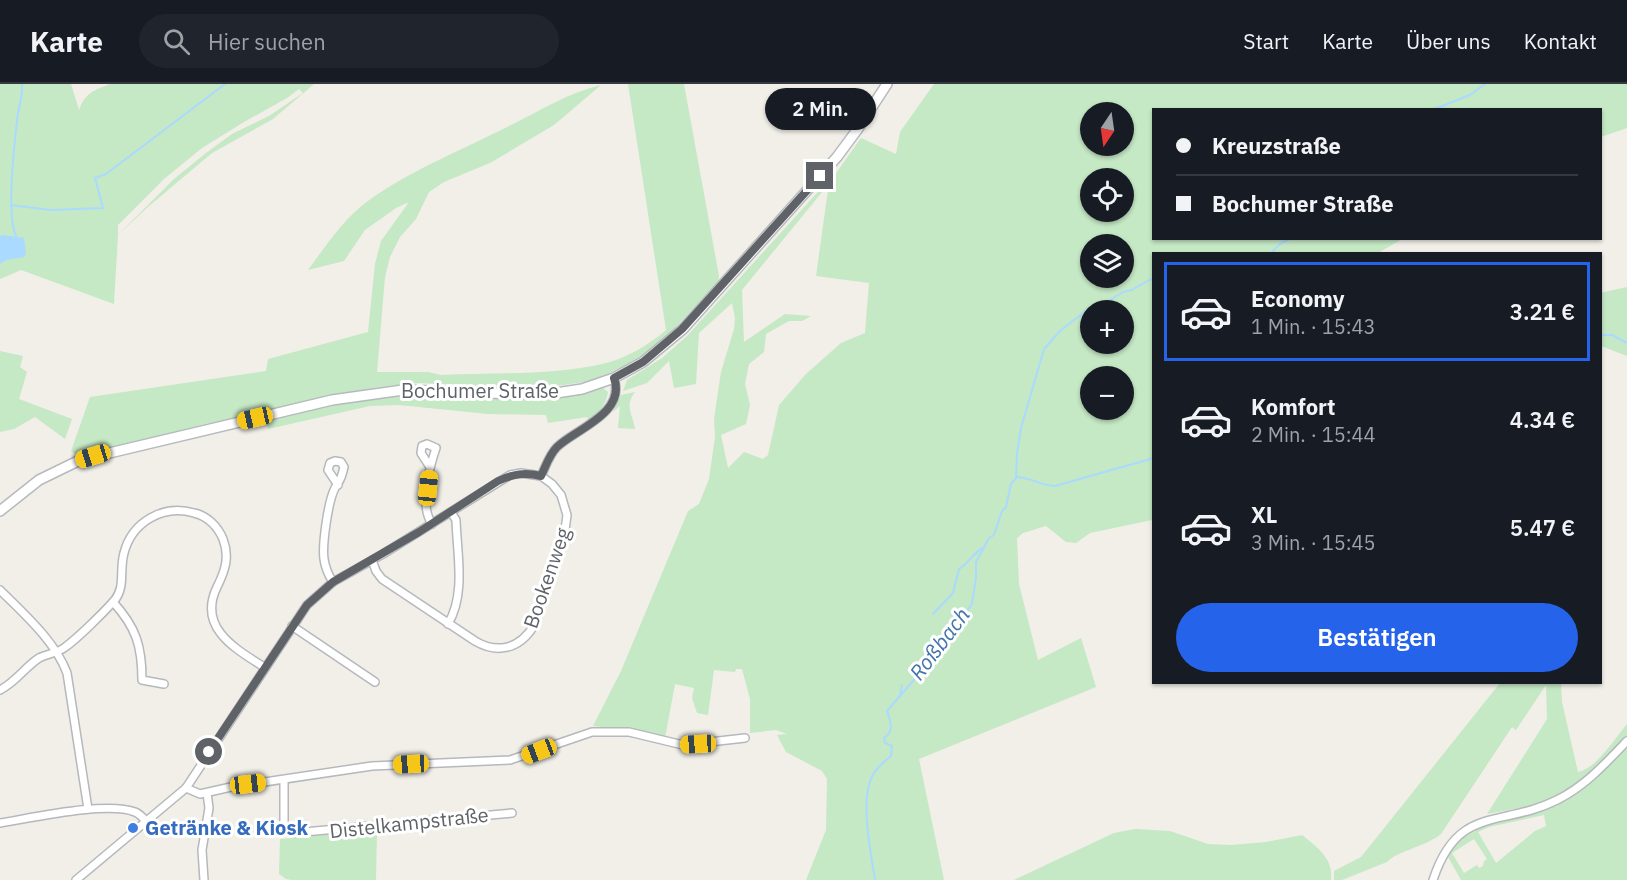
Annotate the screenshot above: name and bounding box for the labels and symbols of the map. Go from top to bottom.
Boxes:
callout: 2 Min. [764,89,876,131]
north arrow [1080,102,1134,156]
route end [806,162,833,189]
street label: Bochumer Straße [401,377,559,404]
car [235,405,275,431]
car [73,442,113,470]
car [417,469,439,507]
street label: Bookenweg [517,524,576,632]
water label: Roßbach [903,601,976,685]
car [680,734,716,754]
car [519,736,559,766]
route start [195,738,222,765]
car [393,754,429,774]
car [229,773,267,795]
street label: Distelkampstraße [328,801,490,844]
place label: Getränke & Kiosk [145,814,308,841]
marker: Getränke & Kiosk [126,821,140,835]

